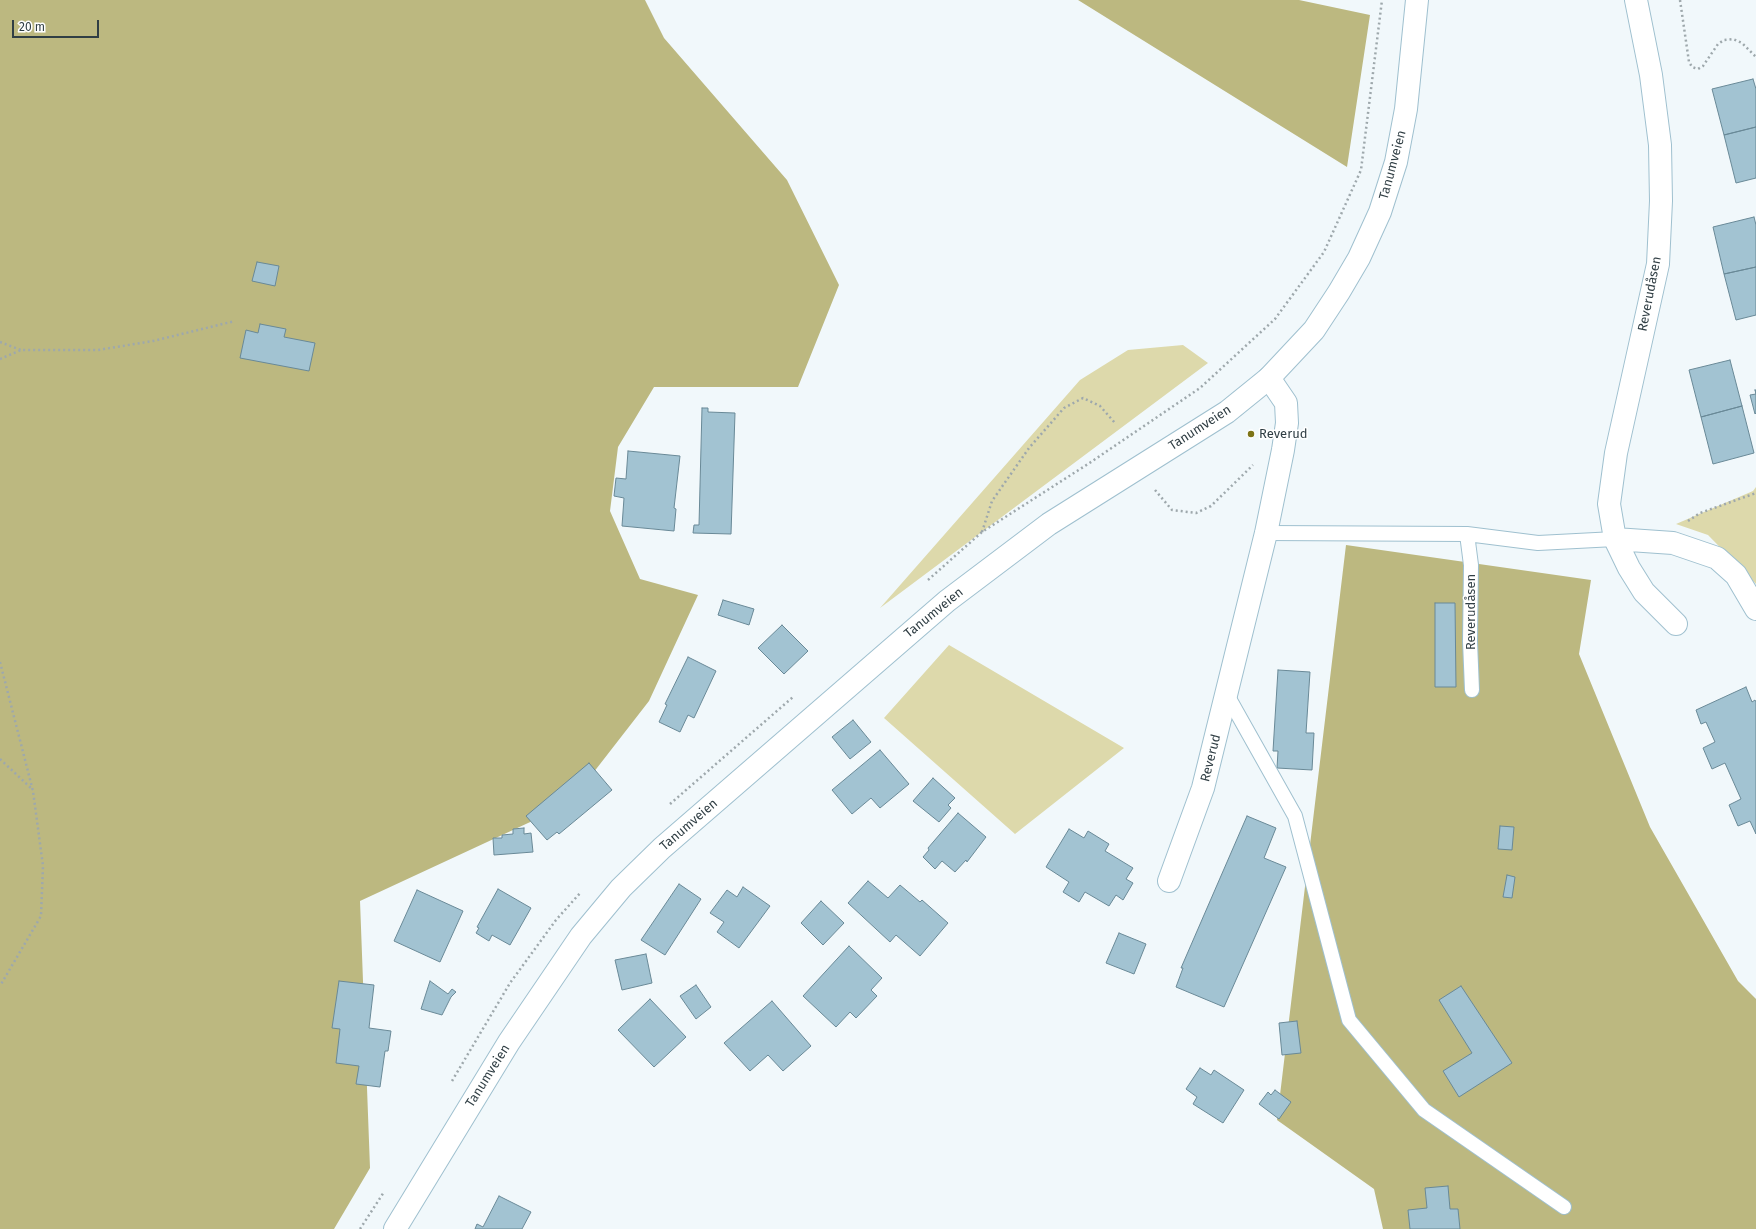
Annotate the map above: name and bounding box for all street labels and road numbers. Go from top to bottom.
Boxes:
street label: Tanumveien [1376,129,1410,201]
street label: Reverudåsen [1635,255,1665,333]
street label: Tanumveien [1166,402,1234,454]
street label: Reverudåsen [1463,574,1479,650]
street label: Tanumveien [901,585,967,641]
street label: Reverud [1198,733,1224,783]
street label: Tanumveien [657,796,721,854]
street label: Tanumveien [463,1042,513,1110]

